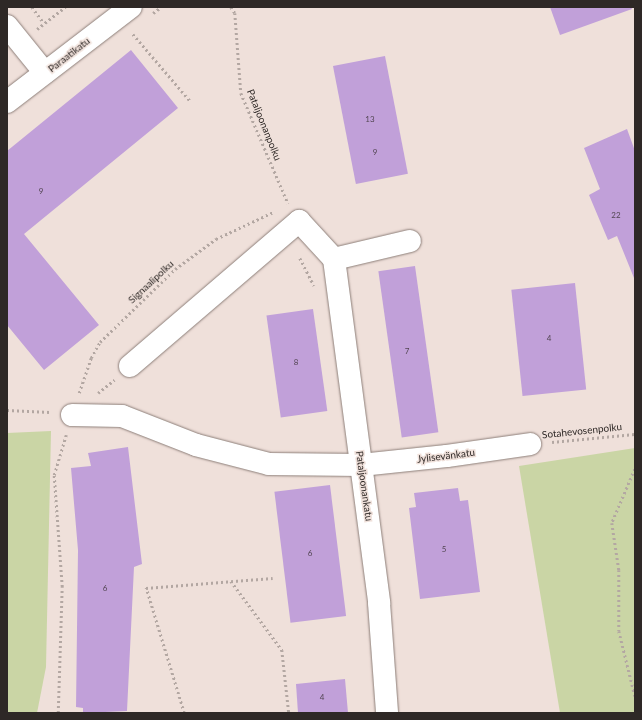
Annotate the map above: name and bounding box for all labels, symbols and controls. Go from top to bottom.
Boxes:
street label: Paraatikatu [46,35,92,75]
street label: Pataljoonanpolku [244,88,284,162]
house number: 13 [365,115,375,125]
house number: 9 [373,148,377,158]
house number: 9 [39,187,43,197]
house number: 22 [611,211,621,221]
street label: Signaalipolku [126,258,176,306]
house number: 4 [547,334,551,344]
house number: 7 [405,347,409,357]
house number: 8 [294,358,298,368]
street label: Sotahevosenpolku [541,421,623,441]
street label: Jylisevänkatu [416,446,476,466]
street label: Pataljoonankatu [353,450,375,522]
house number: 5 [442,545,446,555]
house number: 6 [308,549,312,559]
house number: 6 [103,584,107,594]
house number: 4 [320,693,324,703]

